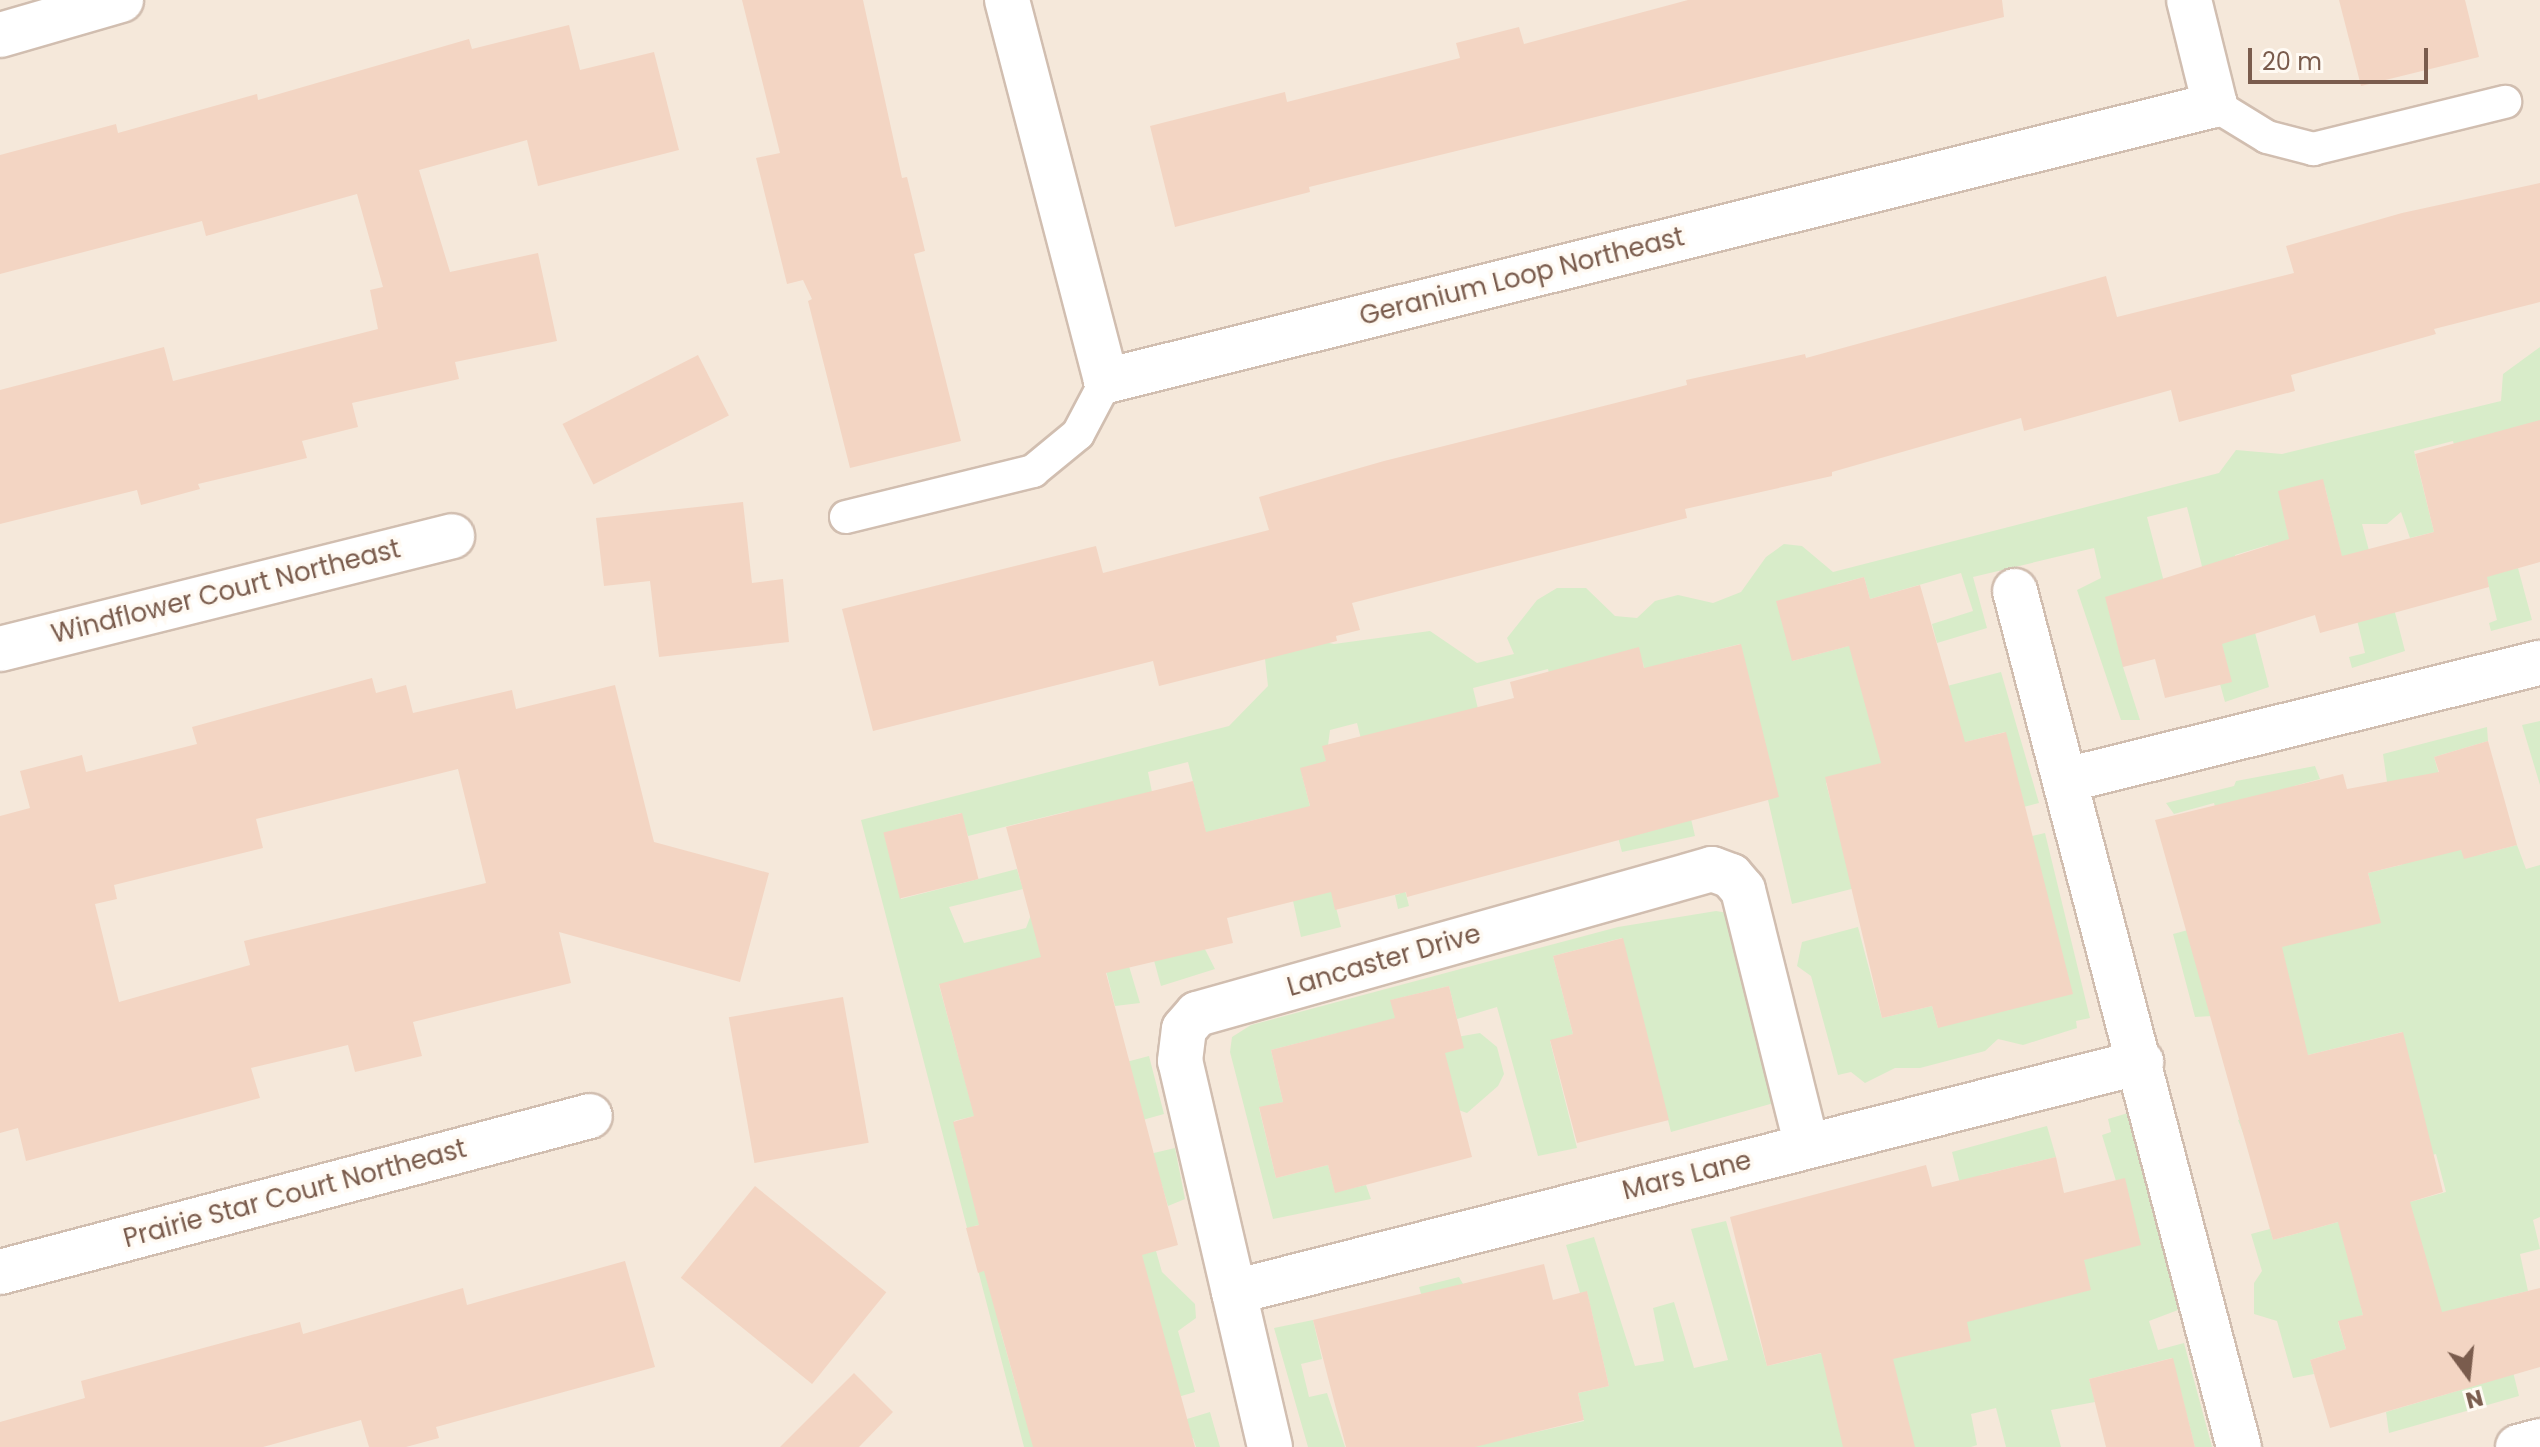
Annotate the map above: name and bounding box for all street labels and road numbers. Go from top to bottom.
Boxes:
street label: Geranium Loop Northeast [1356,222,1688,332]
street label: Windflower Court Northeast [48,533,404,651]
street label: Lancaster Drive [1284,918,1484,1004]
street label: Prairie Star Court Northeast [120,1133,470,1255]
street label: Mars Lane [1619,1145,1755,1207]

